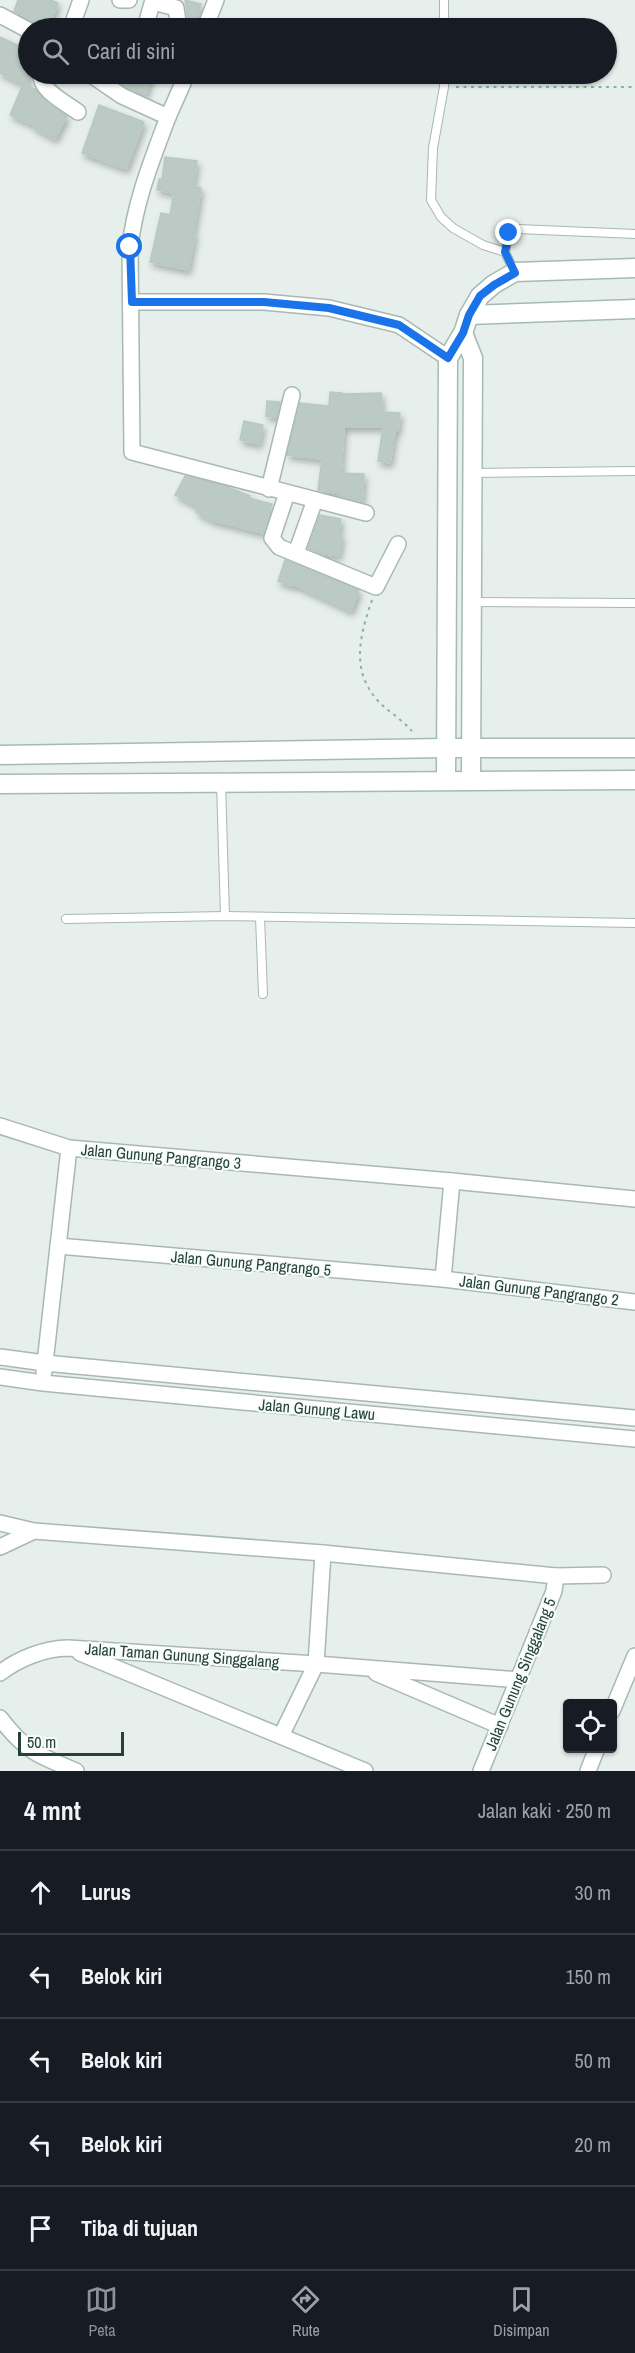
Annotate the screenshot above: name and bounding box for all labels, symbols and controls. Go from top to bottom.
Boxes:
search box [18,18,617,84]
icon: search [39,35,72,68]
text: Cari di sini [87,36,175,66]
route end [495,219,521,245]
route start [116,233,142,259]
street label: Jalan Gunung Pangrango 3 [80,1138,242,1174]
street label: Jalan Gunung Pangrango 5 [170,1245,332,1281]
street label: Jalan Gunung Pangrango 2 [458,1269,620,1311]
street label: Jalan Gunung Lawu [258,1393,376,1425]
street label: Jalan Gunung Singgalang 5 [479,1594,561,1754]
street label: Jalan Taman Gunung Singgalang [84,1637,281,1673]
map controls [563,1699,617,1753]
button: locate [563,1699,617,1753]
scale bar [18,1729,124,1756]
text: 50 m [27,1731,56,1753]
text: 4 mnt [24,1793,81,1828]
text: Jalan kaki · 250 m [478,1797,611,1824]
icon: ahead [24,1876,57,1909]
text: Lurus [81,1877,131,1907]
text: 30 m [575,1879,611,1906]
icon: left [24,1960,57,1993]
text: Belok kiri [81,1961,162,1991]
text: 150 m [565,1963,611,1990]
icon: left [24,2044,57,2077]
text: Belok kiri [81,2045,162,2075]
text: 50 m [575,2047,611,2074]
icon: left [24,2128,57,2161]
text: Belok kiri [81,2129,162,2159]
text: 20 m [575,2131,611,2158]
icon: arrive [24,2212,57,2245]
text: Tiba di tujuan [81,2213,198,2243]
tab: Peta [85,2283,118,2341]
tab: Rute [289,2283,322,2341]
tab: Disimpan [493,2283,550,2341]

